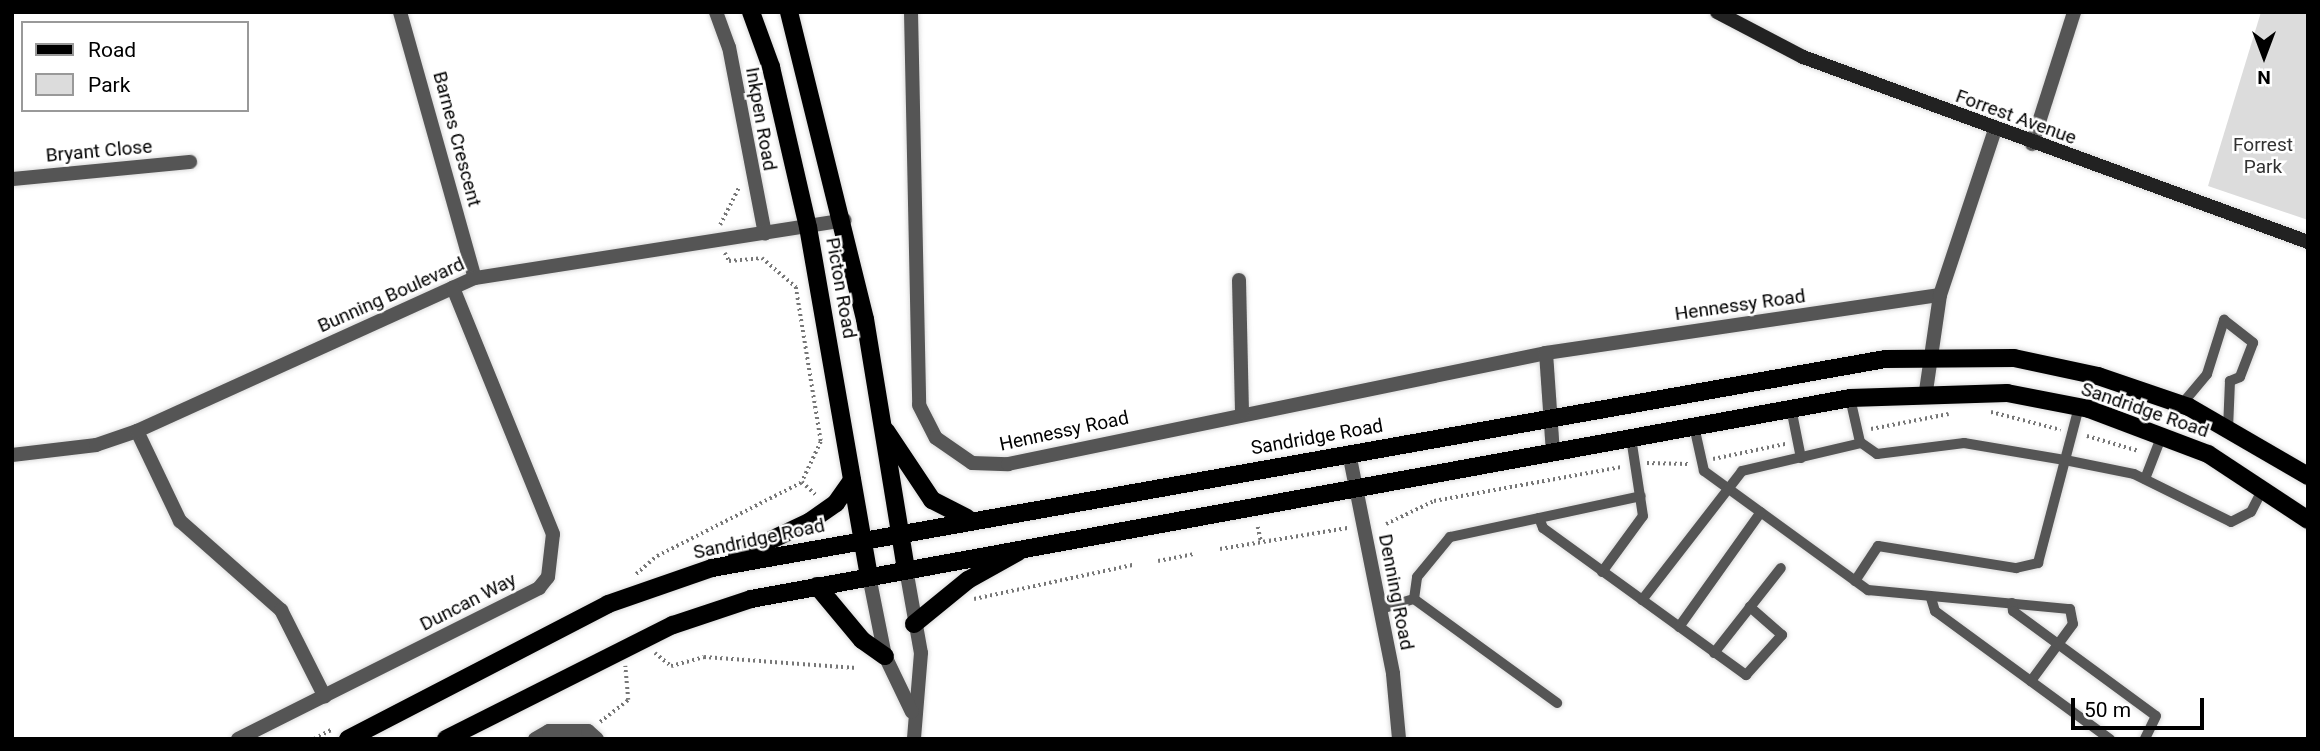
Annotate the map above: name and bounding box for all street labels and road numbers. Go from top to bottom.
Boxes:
street label: Inkpen Road [741,65,781,173]
street label: Barnes Crescent [428,69,486,209]
street label: Forrest Avenue [1953,85,2079,149]
street label: Bryant Close [45,135,153,167]
street label: Picton Road [821,236,861,340]
street label: Bunning Boulevard [314,252,468,338]
street label: Hennessy Road [1673,285,1807,325]
street label: Sandridge Road [2078,377,2212,443]
street label: Hennessy Road [997,406,1131,456]
street label: Sandridge Road [1249,414,1385,460]
street label: Sandridge Road [691,514,827,564]
street label: Denning Road [1374,532,1418,652]
street label: Duncan Way [416,568,520,636]

